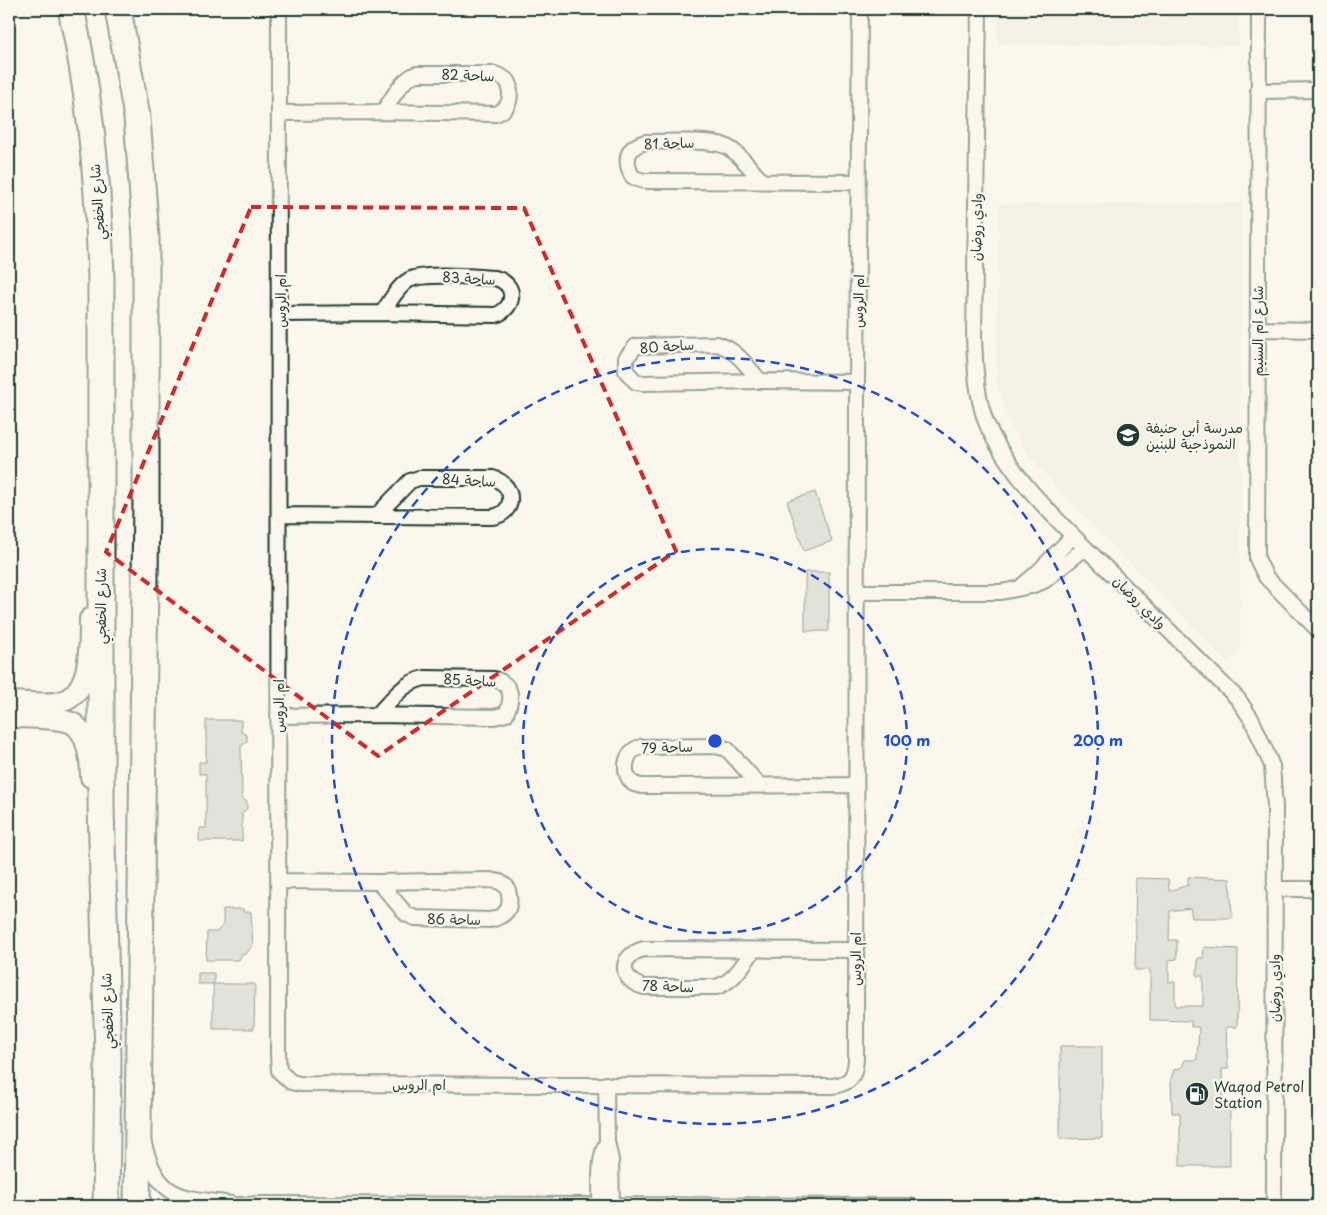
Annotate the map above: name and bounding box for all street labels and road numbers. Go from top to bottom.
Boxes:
street label: ساحة 82 [441,64,495,86]
street label: ساحة 81 [643,132,695,154]
street label: شارع الخفجي [84,163,113,241]
street label: وادي روضان [965,193,988,261]
street label: ساحة 83 [442,266,496,290]
street label: ام الروس [270,274,292,328]
street label: ام الروس [847,274,870,328]
street label: شارع ام السنيم [1247,286,1269,377]
street label: ساحة 80 [639,334,695,358]
street label: ساحة 84 [442,468,496,492]
street label: شارع الخفجي [90,568,114,644]
street label: وادي روضان [1108,570,1172,634]
street label: ساحة 85 [443,668,497,692]
street label: ام الروس [268,679,290,733]
street label: ساحة 79 [641,736,693,758]
street label: ساحة 86 [427,908,481,930]
street label: ام الروس [845,932,867,986]
street label: وادي روضان [1264,954,1286,1022]
street label: شارع الخفجي [95,972,122,1050]
street label: ساحة 78 [642,975,694,997]
street label: ام الروس [392,1074,446,1096]

